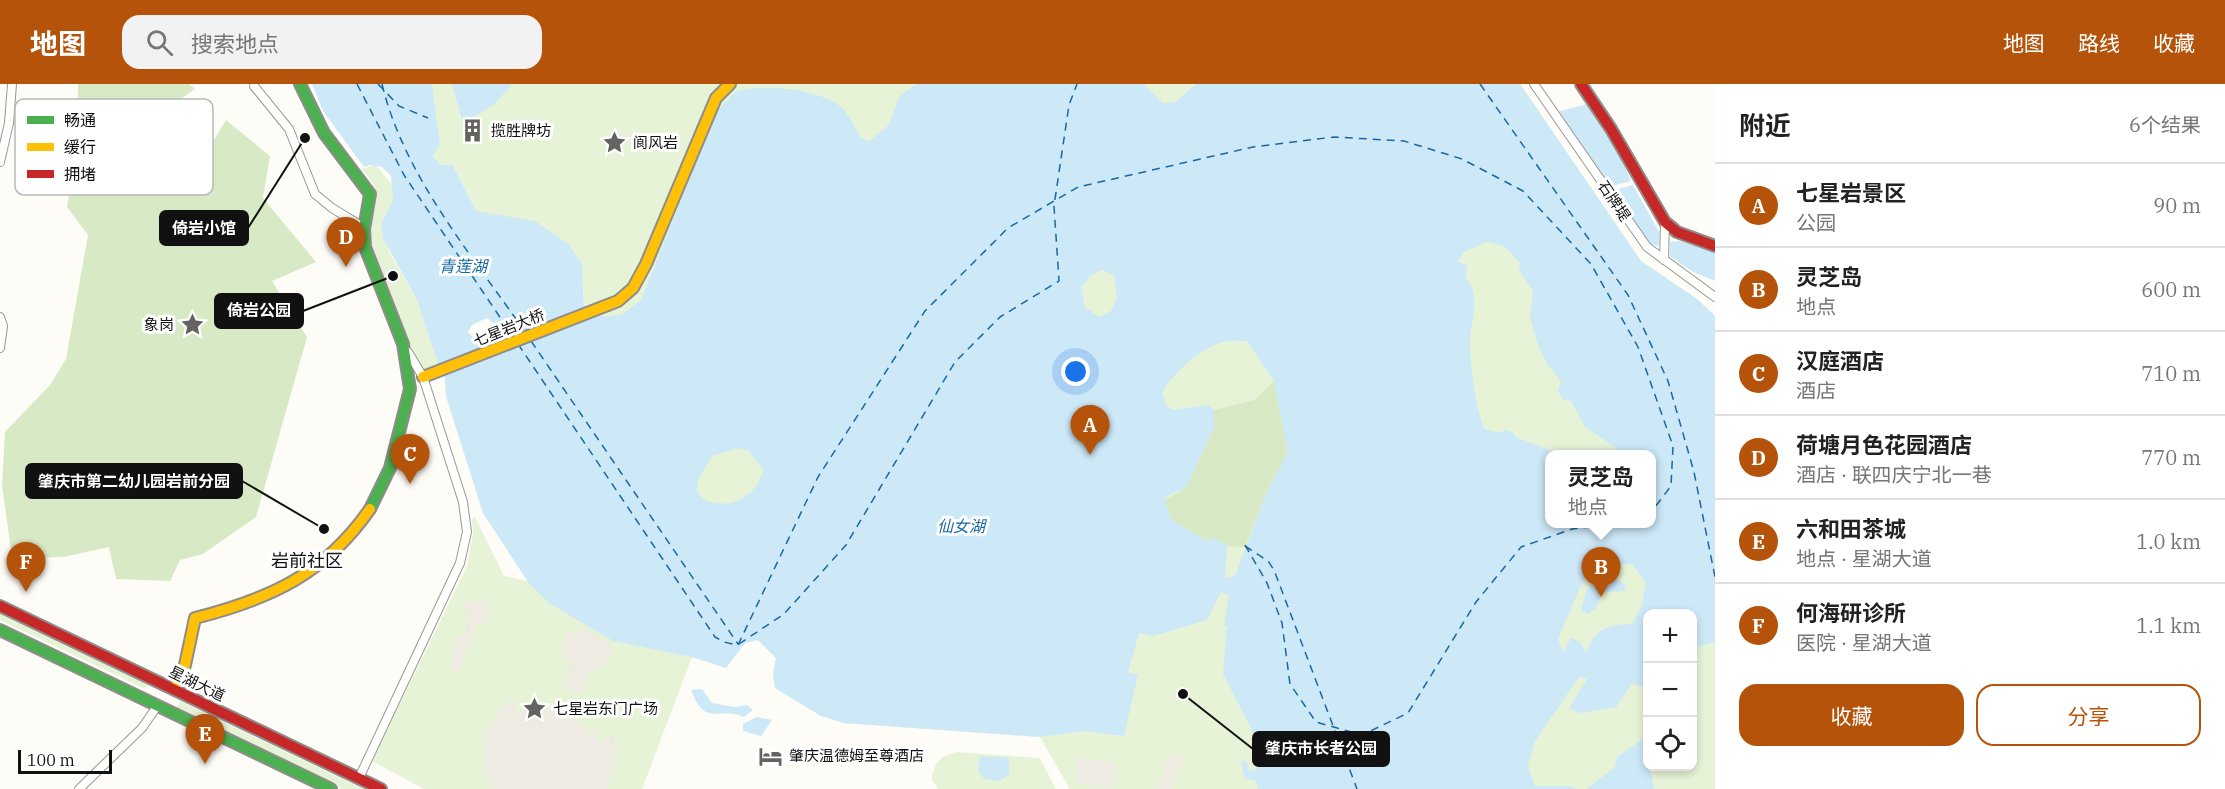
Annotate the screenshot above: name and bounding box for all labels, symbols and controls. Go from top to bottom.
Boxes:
search box [122,15,542,69]
text: 地图 [30,25,86,62]
icon: search [143,26,176,59]
text: 搜索地点 [191,29,279,58]
text: 地图 [2003,29,2045,57]
text: 路线 [2078,29,2120,57]
text: 收藏 [2153,29,2195,57]
legend [15,99,213,195]
text: 附近 [1739,108,1791,142]
text: 畅通 [64,110,96,130]
text: 6个结果 [2129,111,2201,138]
building icon: 揽胜牌坊 [460,118,486,144]
place label: 揽胜牌坊 [491,121,551,140]
place icon: 阆风岩 [602,130,628,156]
place label: 阆风岩 [633,133,678,152]
text: 缓行 [64,137,96,157]
text: 拥堵 [64,164,96,184]
street label: 石牌堤 [1594,177,1635,225]
text: 七星岩景区 [1796,178,1906,207]
text: A [1752,192,1765,219]
text: 90 m [2153,192,2201,219]
text: 公园 [1796,209,1836,236]
callout: 倚岩小馆 [160,211,248,245]
text: 倚岩小馆 [172,218,236,238]
pin: D [326,218,366,267]
water label: 青莲湖 [439,256,490,276]
text: 灵芝岛 [1796,262,1862,291]
text: B [1751,276,1766,303]
text: 600 m [2141,276,2201,303]
text: 地点 [1796,293,1836,320]
callout: 倚岩公园 [215,294,303,328]
text: 倚岩公园 [227,300,291,320]
street label: 七星岩大桥 [470,305,547,350]
place icon: 象岗 [179,312,205,338]
place label: 象岗 [144,315,174,334]
text: 汉庭酒店 [1796,346,1884,375]
your location [1061,357,1090,386]
text: C [1752,360,1765,387]
text: 710 m [2141,360,2201,387]
text: 酒店 [1796,377,1836,404]
pin: A [1070,406,1110,455]
text: 荷塘月色花园酒店 [1796,430,1972,459]
pin: C [390,434,430,484]
text: D [1751,444,1766,471]
text: 770 m [2141,444,2201,471]
popup [1545,450,1656,528]
text: 酒店 · 联四庆宁北一巷 [1796,461,1992,488]
text: 灵芝岛 [1567,462,1634,491]
callout: 肇庆市第二幼儿园岩前分园 [26,464,242,498]
text: 肇庆市第二幼儿园岩前分园 [38,471,230,491]
text: 地点 [1567,493,1607,520]
text: 六和田茶城 [1796,514,1906,543]
water label: 仙女湖 [937,516,988,536]
text: E [1752,528,1765,555]
text: 1.0 km [2136,528,2201,555]
pin: F [6,542,46,592]
text: 地点 · 星湖大道 [1796,545,1932,572]
pin: B [1582,548,1620,597]
district label: 岩前社区 [271,549,343,572]
text: 何海研诊所 [1796,598,1906,627]
map controls [1643,609,1697,771]
button: + [1643,609,1697,663]
text: F [1752,612,1765,639]
text: 1.1 km [2136,612,2201,639]
text: 医院 · 星湖大道 [1796,629,1932,656]
street label: 星湖大道 [166,662,228,705]
button: − [1643,663,1697,717]
button: 收藏 [1739,684,1964,746]
button: 分享 [1976,684,2201,746]
place icon: 七星岩东门广场 [522,696,548,722]
place label: 七星岩东门广场 [553,699,658,718]
pin: E [186,714,224,764]
button: locate [1643,717,1697,771]
callout: 肇庆市长者公园 [1253,732,1389,766]
text: 肇庆市长者公园 [1265,738,1377,758]
hotel icon: 肇庆温德姆至尊酒店 [758,743,784,769]
place label: 肇庆温德姆至尊酒店 [789,746,924,765]
scale bar [18,747,112,774]
text: 100 m [27,750,75,770]

